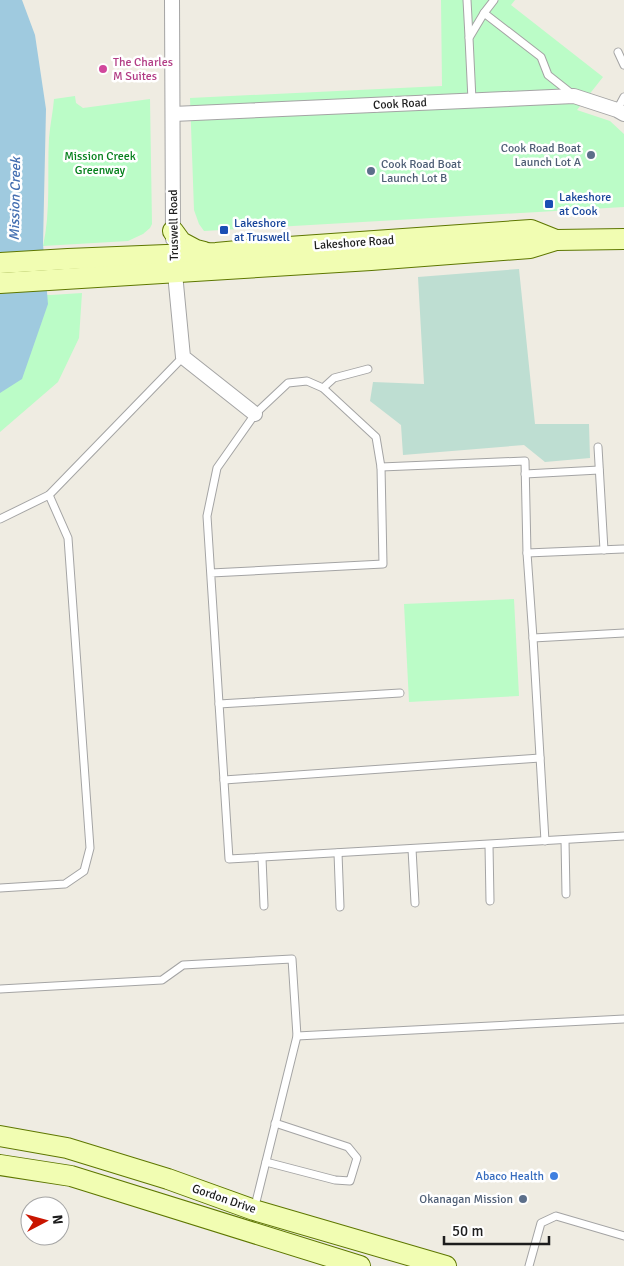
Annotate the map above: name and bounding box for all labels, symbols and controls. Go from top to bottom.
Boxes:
place label: The Charles M Suites [113,55,173,84]
marker: The Charles M Suites [97,63,109,75]
street label: Cook Road [373,95,427,113]
place label: Cook Road Boat Launch Lot A [501,141,582,170]
park label: Mission Creek Greenway [64,149,136,178]
marker: Cook Road Boat Launch Lot A [585,149,597,161]
water label: Mission Creek [6,155,24,241]
place label: Cook Road Boat Launch Lot B [381,157,461,186]
marker: Cook Road Boat Launch Lot B [365,165,377,177]
street label: Truswell Road [166,189,182,261]
place label: Lakeshore at Cook [559,190,611,219]
marker: Lakeshore at Cook [543,198,555,210]
place label: Lakeshore at Truswell [234,216,290,245]
marker: Lakeshore at Truswell [218,224,230,236]
street label: Lakeshore Road [313,233,395,253]
place label: Abaco Health [476,1169,544,1184]
marker: Abaco Health [548,1170,560,1182]
street label: Gordon Drive [190,1181,258,1217]
place label: Okanagan Mission [419,1192,513,1207]
marker: Okanagan Mission [517,1193,529,1205]
north arrow [20,1196,70,1246]
text: N [48,1214,66,1225]
scale bar [444,1214,549,1246]
text: 50 m [452,1222,483,1240]

